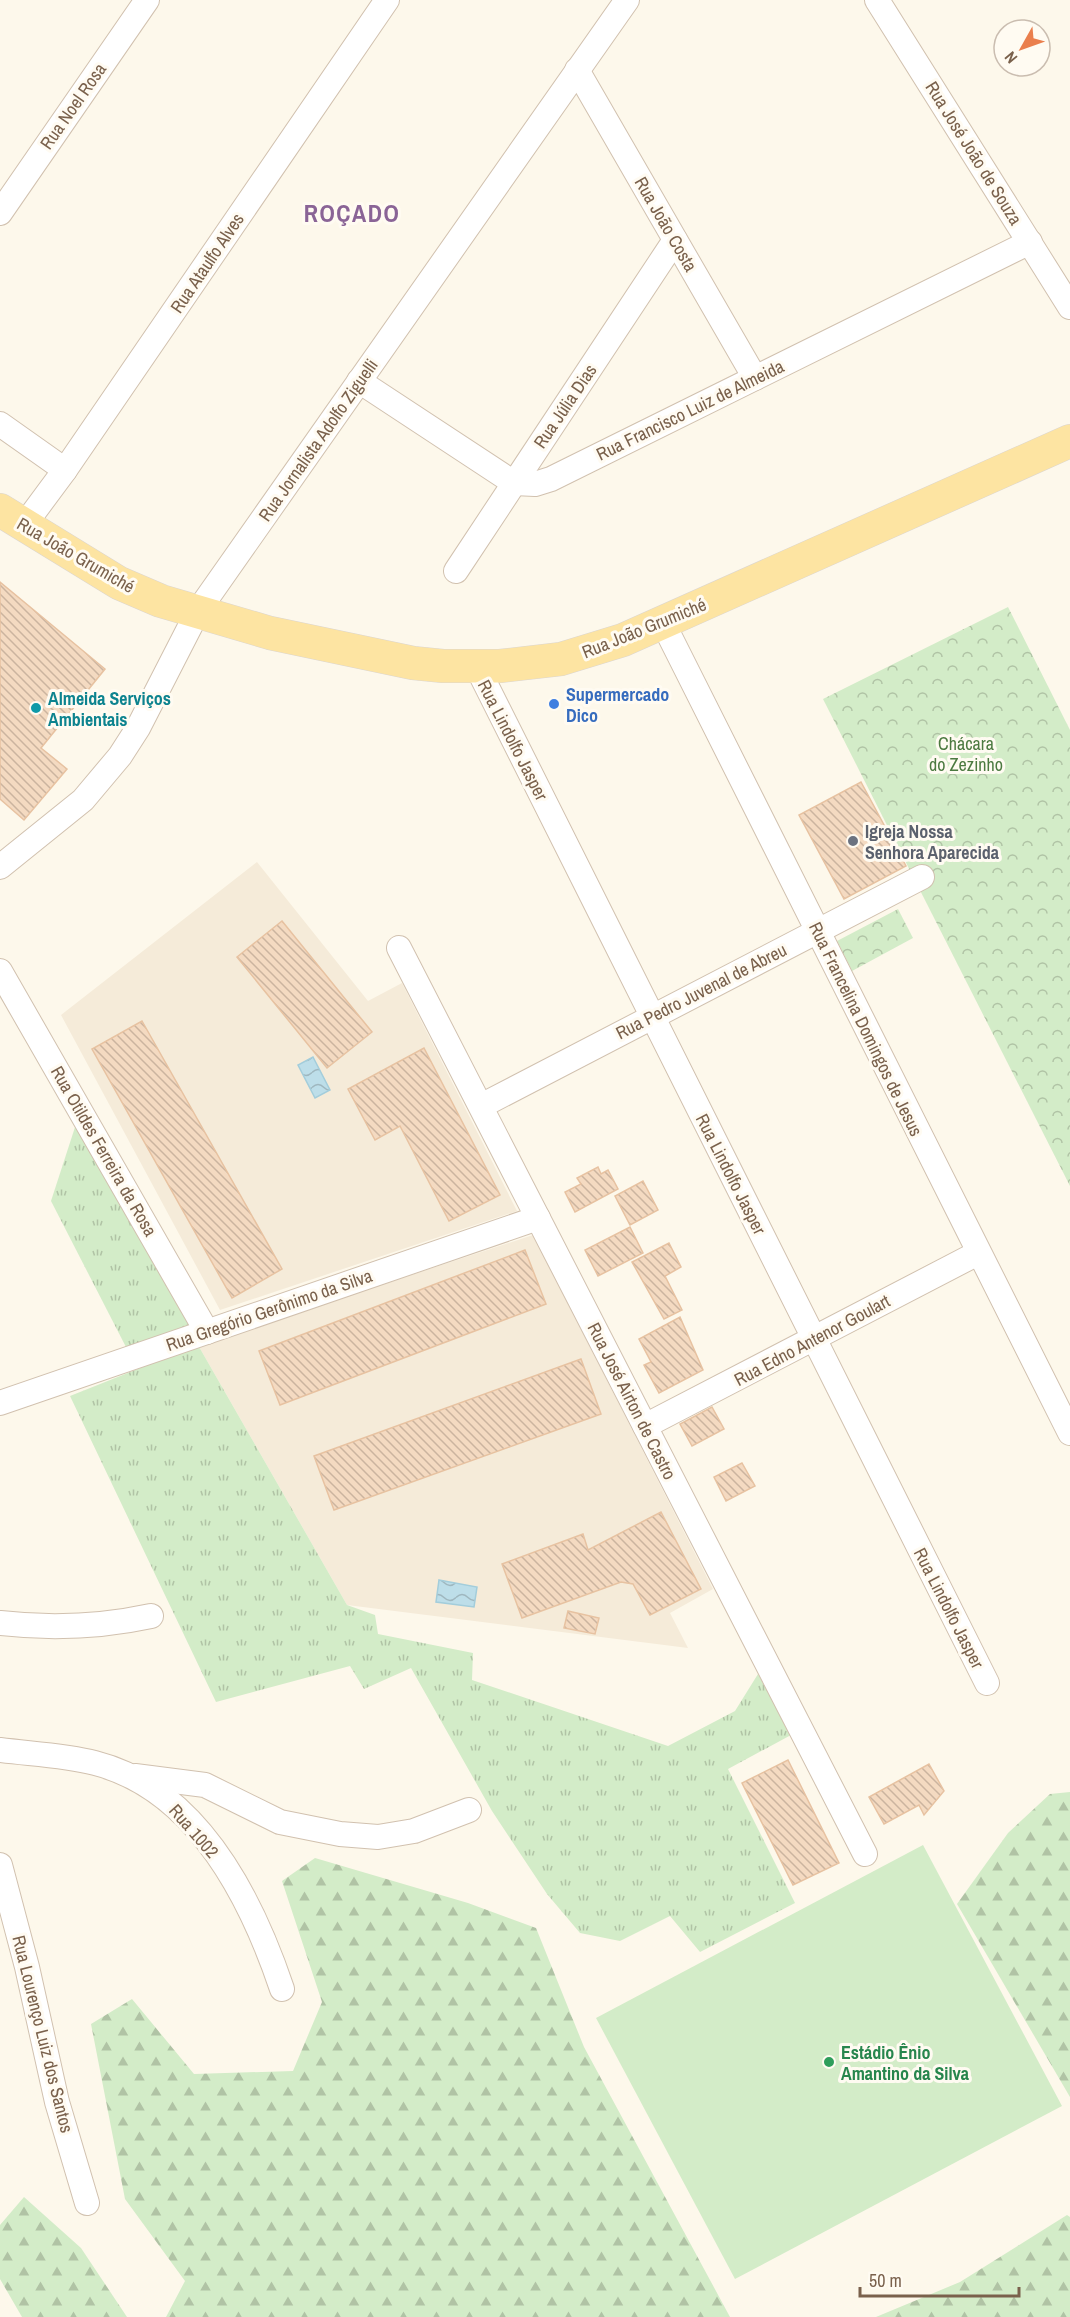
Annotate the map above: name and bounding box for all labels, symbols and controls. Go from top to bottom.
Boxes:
north arrow [992,18,1052,78]
text: N [999,47,1022,68]
street label: Rua Noel Rosa [34,58,112,154]
street label: Rua José João de Souza [920,76,1028,230]
street label: Rua João Costa [629,172,703,276]
district label: ROÇADO [304,197,400,229]
street label: Rua Ataulfo Alves [164,208,250,318]
street label: Rua Jornalista Adolfo Ziguelli [252,354,384,526]
street label: Rua Francisco Luiz de Almeida [592,354,788,466]
street label: Rua Júlia Dias [528,359,602,453]
street label: Rua João Grumiché [13,511,139,599]
street label: Rua João Grumiché [578,592,710,664]
street label: Rua Lindolfo Jasper [472,675,554,805]
place label: Supermercado Dico [566,682,669,728]
place label: Almeida Serviços Ambientais [48,686,171,732]
marker: Supermercado Dico [547,697,561,711]
marker: Almeida Serviços Ambientais [29,701,43,715]
park label: Chácara do Zezinho [929,731,1003,777]
place label: Igreja Nossa Senhora Aparecida [865,819,1000,865]
marker: Igreja Nossa Senhora Aparecida [846,834,860,848]
street label: Rua Francelina Domingos de Jesus [803,918,929,1140]
street label: Rua Pedro Juvenal de Abreu [611,937,791,1045]
street label: Rua Otildes Ferreira da Rosa [45,1061,163,1241]
street label: Rua Lindolfo Jasper [690,1109,772,1239]
street label: Rua Gregório Gerônimo da Silva [163,1263,375,1357]
street label: Rua Edno Antenor Goulart [730,1288,894,1392]
street label: Rua José Airton de Castro [582,1318,682,1484]
street label: Rua Lindolfo Jasper [908,1543,990,1673]
street label: Rua 1002 [164,1799,224,1863]
street label: Rua Lourenço Luiz dos Santos [6,1933,80,2135]
place label: Estádio Ênio Amantino da Silva [841,2040,970,2086]
marker: Estádio Ênio Amantino da Silva [822,2055,836,2069]
scale bar [860,2260,1019,2298]
text: 50 m [869,2268,902,2293]

